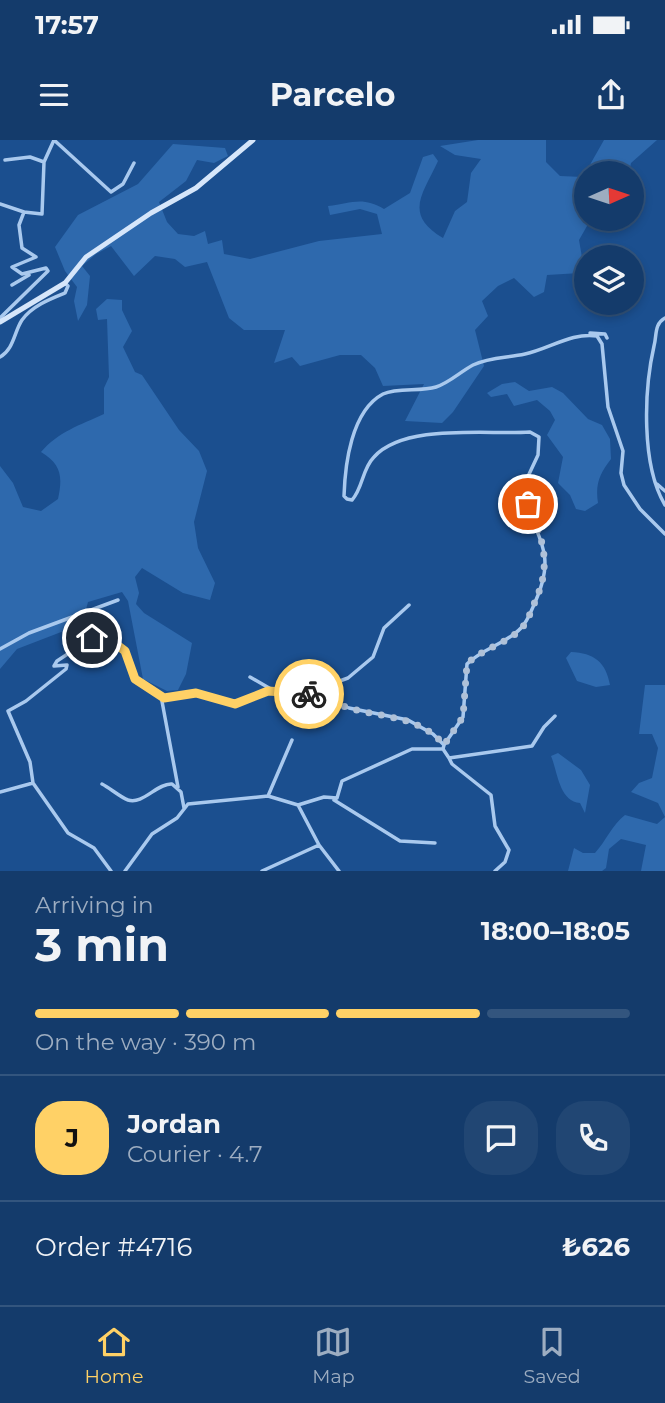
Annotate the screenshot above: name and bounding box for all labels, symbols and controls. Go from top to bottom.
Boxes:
text: 17:57 [35,9,99,41]
text: Parcelo [270,75,395,114]
icon: menu [35,76,73,114]
icon: share [592,76,630,114]
north arrow [574,161,644,231]
map controls [574,161,644,315]
button: layers [574,245,644,315]
pin [498,474,558,534]
icon: bag [509,485,547,523]
pin [62,608,122,668]
icon: home [73,619,111,657]
courier [274,659,344,729]
icon: bike [290,675,328,713]
text: Arriving in [35,891,154,919]
text: 18:00–18:05 [481,915,630,947]
text: 3 min [35,916,169,973]
text: On the way · 390 m [35,1028,257,1056]
button: chat [464,1101,538,1175]
button: phone [556,1101,630,1175]
text: Jordan [127,1108,221,1140]
text: J [65,1122,79,1154]
text: Courier · 4.7 [127,1140,263,1168]
text: Order #4716 [35,1231,192,1263]
text: ₺626 [562,1231,630,1263]
tab: Home [84,1323,143,1388]
tab: Map [312,1323,355,1388]
tab: Saved [523,1323,581,1388]

